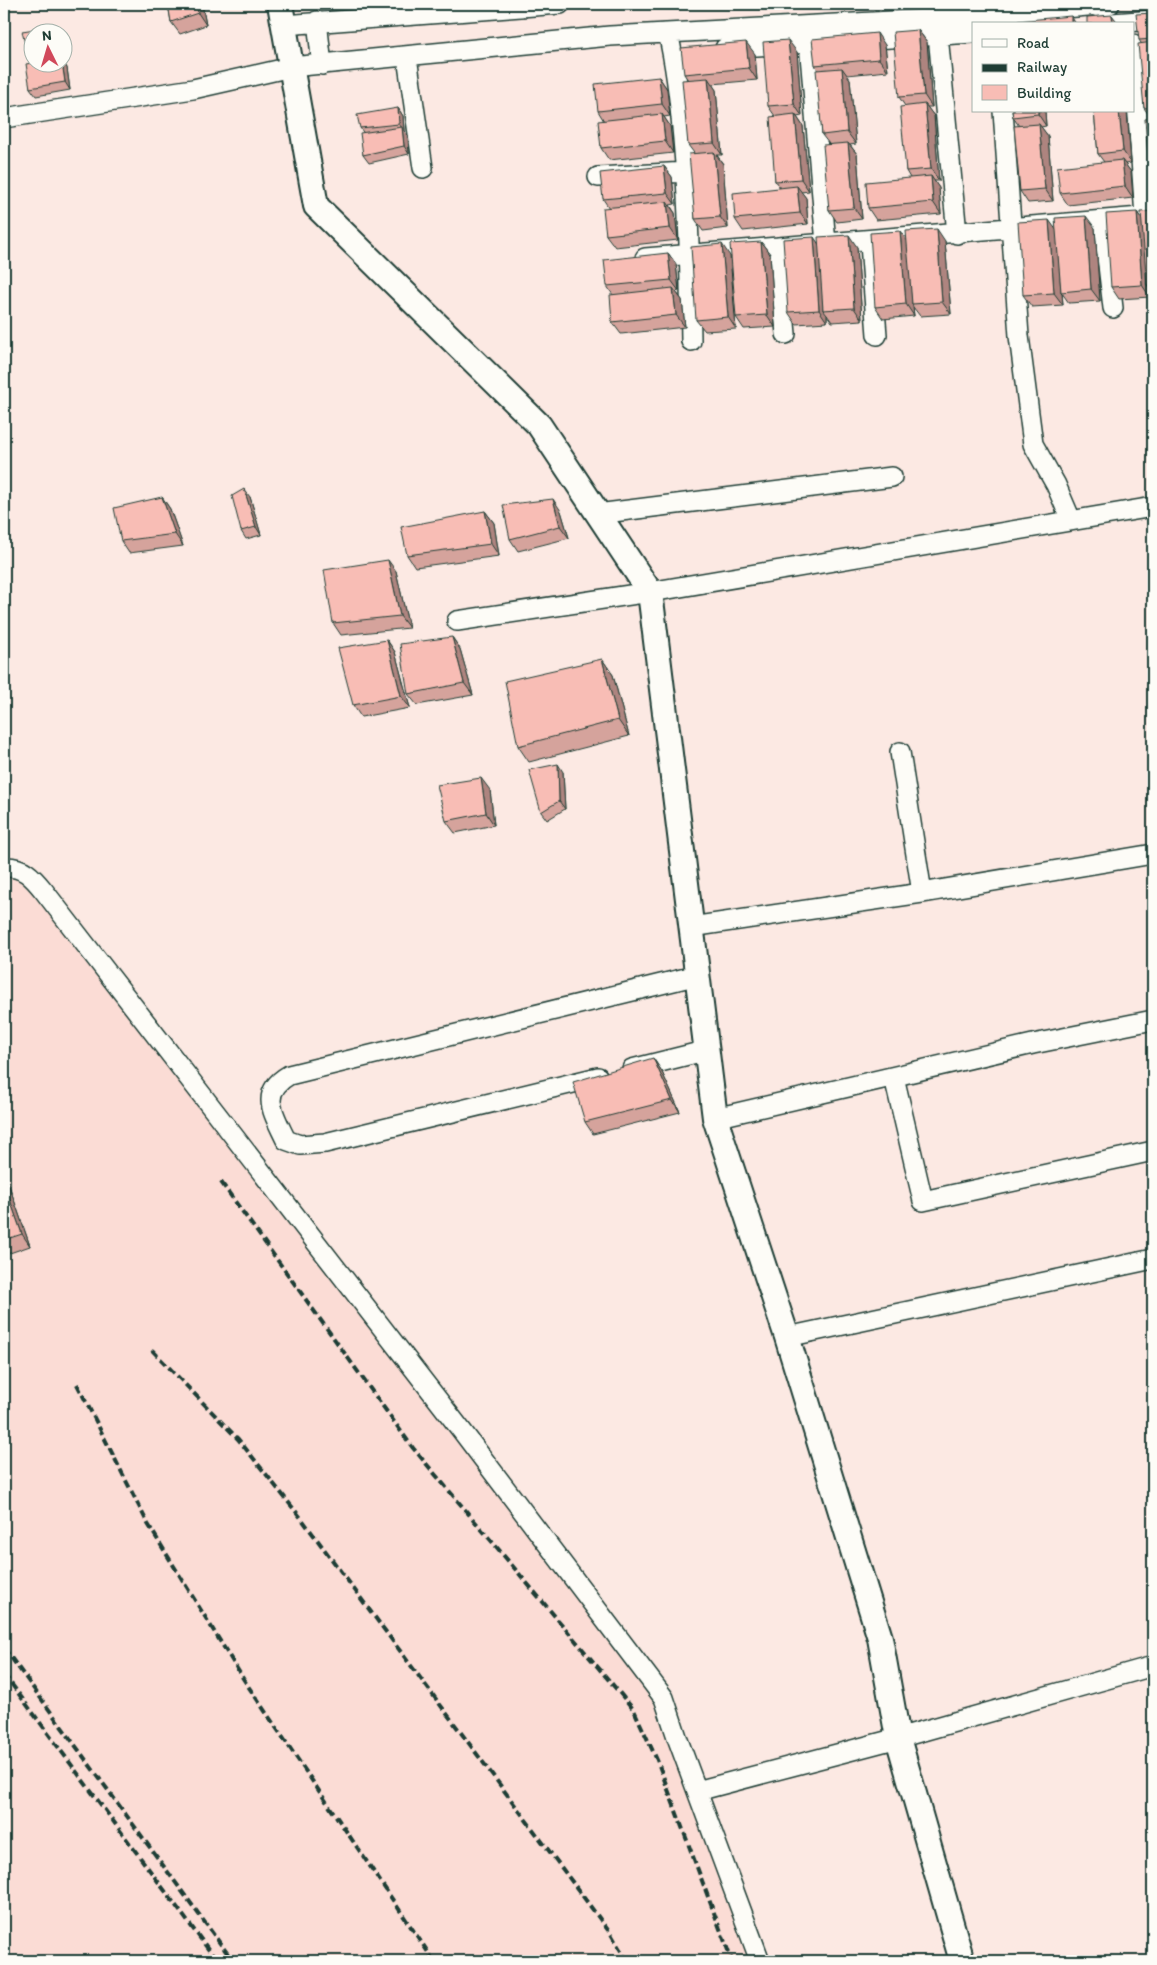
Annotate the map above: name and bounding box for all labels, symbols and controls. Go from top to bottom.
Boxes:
north arrow [22,22,72,72]
legend [972,22,1134,112]
text: N [41,27,52,44]
text: Road [1017,34,1050,52]
text: Railway [1017,58,1067,76]
text: Building [1017,84,1071,102]

